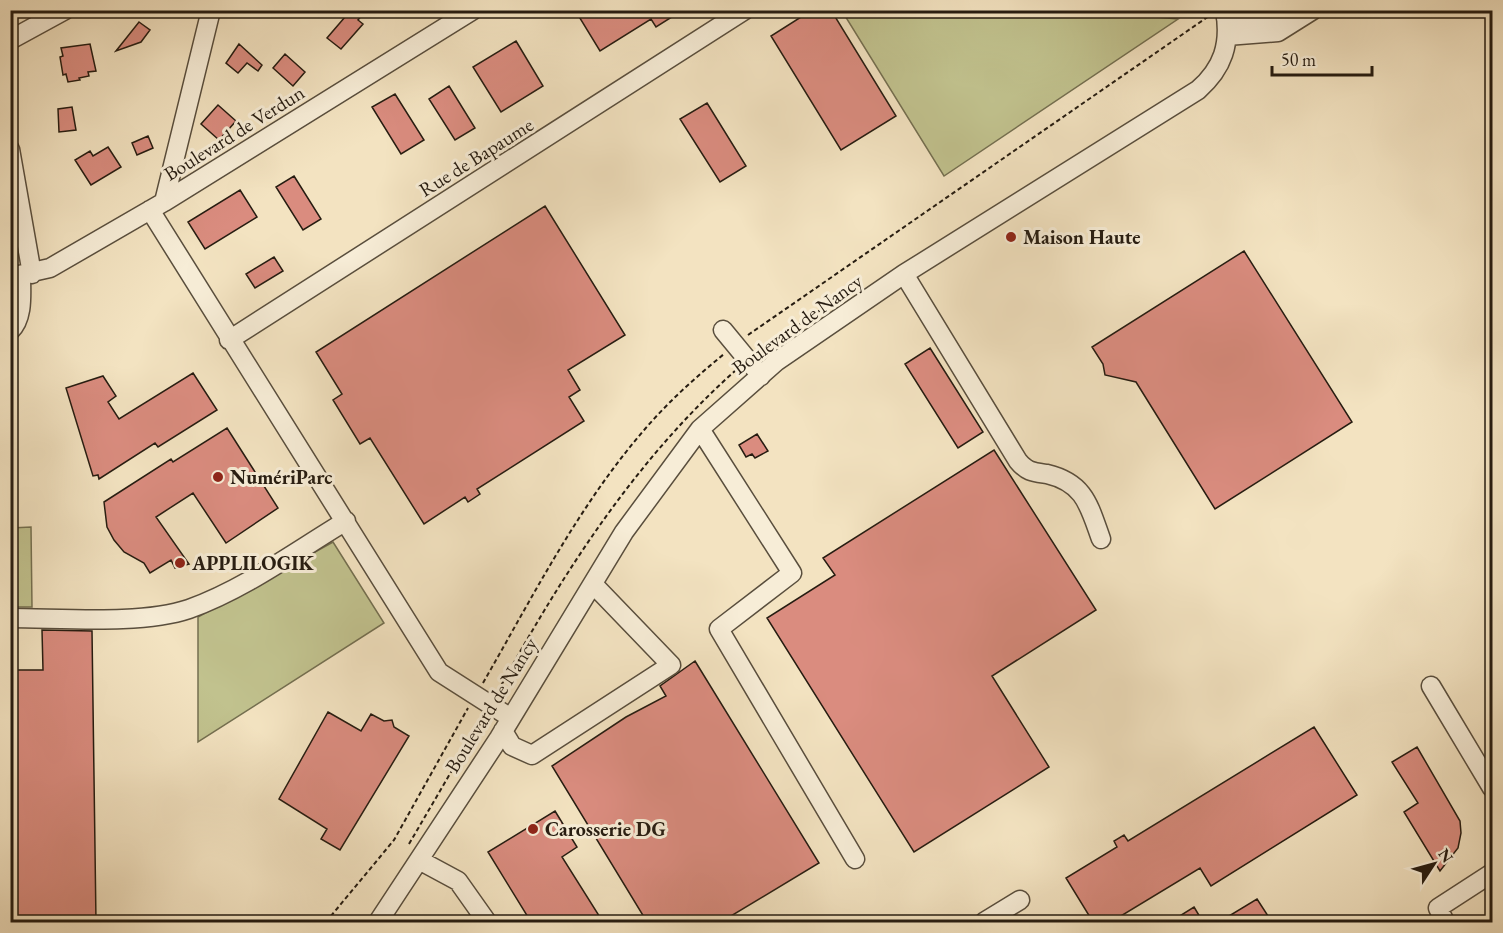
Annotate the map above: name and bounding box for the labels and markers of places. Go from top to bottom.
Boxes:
place label: Maison Haute [1023,224,1141,250]
marker: Maison Haute [1004,230,1018,244]
place label: NumériParc [230,464,333,490]
marker: NumériParc [211,470,225,484]
place label: APPLILOGIK [191,550,314,576]
marker: APPLILOGIK [173,556,187,570]
place label: Carosserie DG [545,816,666,842]
marker: Carosserie DG [526,822,540,836]

